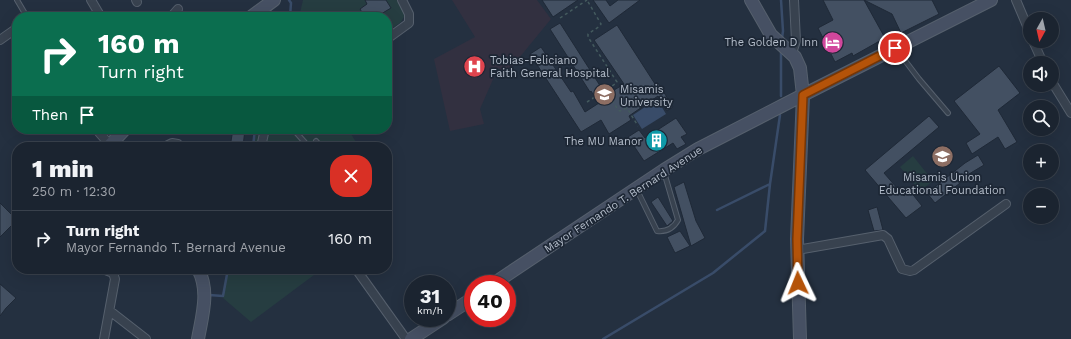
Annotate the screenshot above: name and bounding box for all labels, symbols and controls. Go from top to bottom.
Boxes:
north arrow [1023,12,1059,48]
map controls [1023,12,1059,224]
text: 160 m [98,27,180,60]
icon: right [32,28,84,80]
hotel icon: The Golden D Inn [820,29,846,55]
pin [878,31,912,65]
place label: The Golden D Inn [724,36,818,49]
icon: arrive [884,37,906,59]
hospital icon: Tobias-Feliciano Faith General Hospital [461,53,487,79]
place label: Tobias-Feliciano Faith General Hospital [490,54,610,80]
button: sound [1023,56,1059,92]
text: Turn right [98,61,184,82]
school or university icon: Misamis University [591,82,617,108]
place label: Misamis University [620,83,673,109]
button: search [1023,100,1059,136]
icon: arrive [76,104,98,126]
text: Then [32,106,68,124]
building icon: The MU Manor [644,128,670,154]
place label: The MU Manor [564,135,643,148]
street label: Mayor Fernando T. Bernard Avenue [542,143,705,256]
school or university icon: Misamis Union Educational Foundation [929,144,955,170]
button: + [1023,144,1059,180]
text: 1 min [32,155,94,183]
button: close [330,155,372,197]
place label: Misamis Union Educational Foundation [879,171,1005,197]
text: 250 m · 12:30 [32,184,116,199]
button: − [1023,188,1059,224]
text: Turn right [66,222,139,240]
icon: right [32,228,54,250]
text: 160 m [328,230,372,248]
text: Mayor Fernando T. Bernard Avenue [66,240,286,255]
position arrow [777,262,819,304]
speed limit sign: 40 [464,275,516,327]
text: 31 [420,284,440,308]
text: km/h [417,305,443,316]

